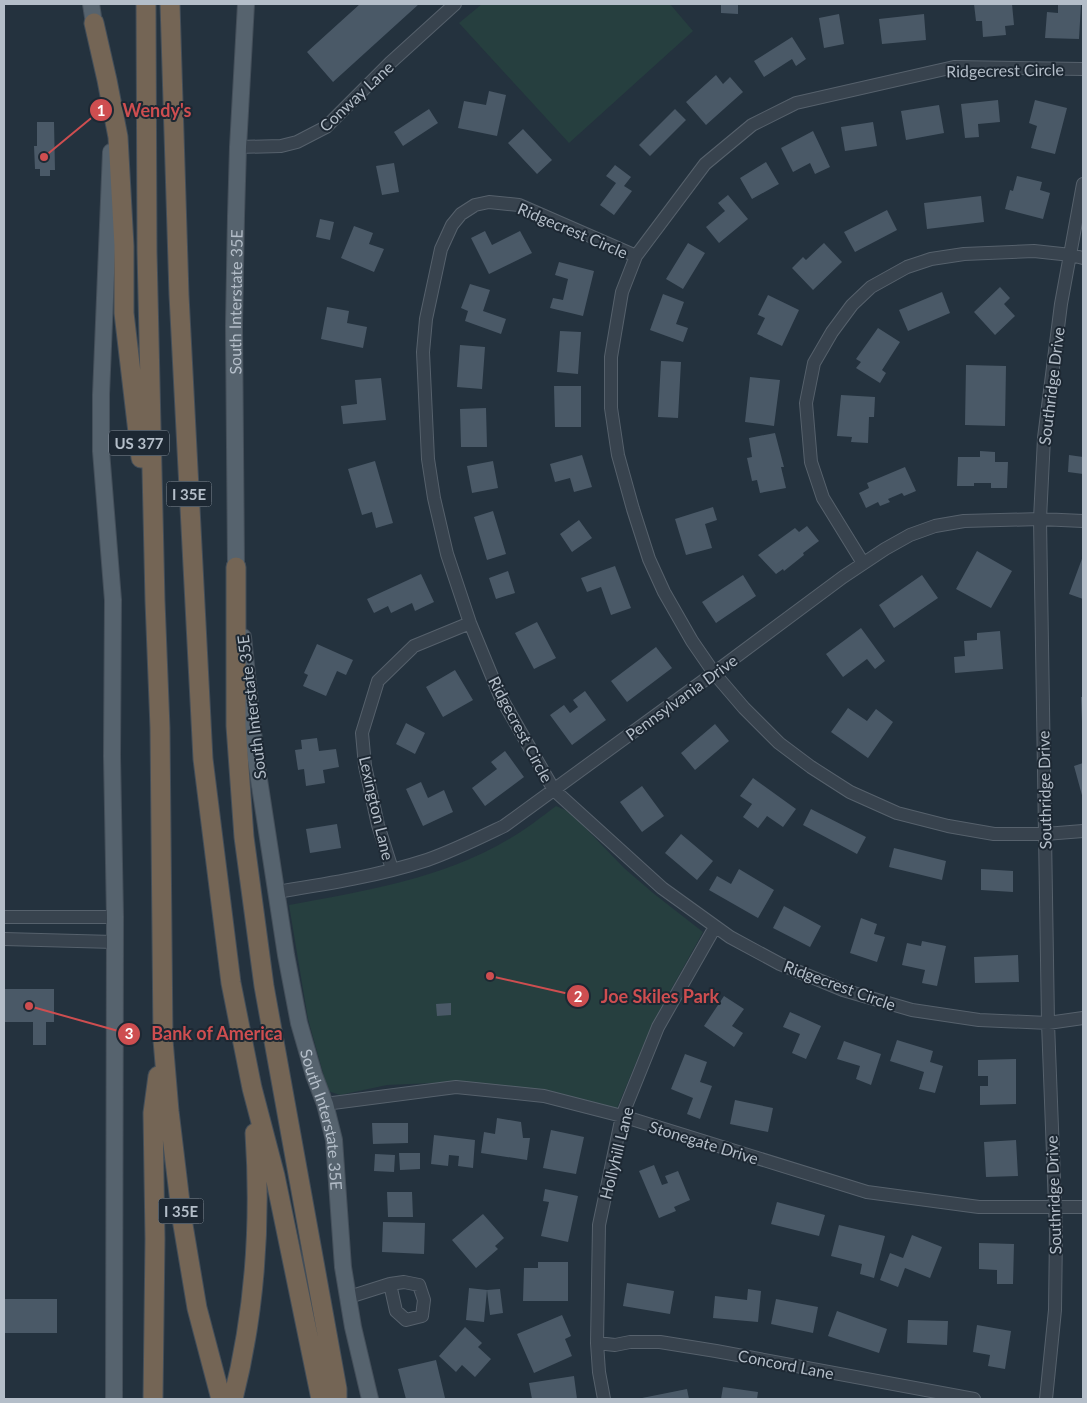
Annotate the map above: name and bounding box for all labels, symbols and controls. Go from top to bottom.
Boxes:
street label: Conway Lane [315,57,397,135]
street label: Ridgecrest Circle [946,59,1064,81]
callout: Wendy's [88,94,202,127]
text: Wendy's [123,99,191,121]
text: 1 [97,101,105,119]
street label: Ridgecrest Circle [515,198,631,262]
street label: South Interstate 35E [224,229,245,375]
street label: Southridge Drive [1034,326,1068,446]
road number: US 377 [109,430,169,456]
road number: I 35E [166,482,212,506]
street label: South Interstate 35E [233,634,269,780]
street label: Pennsylvania Drive [621,650,741,744]
street label: Ridgecrest Circle [485,673,557,785]
street label: Southridge Drive [1033,730,1055,850]
street label: Lexington Lane [356,754,398,862]
street label: Ridgecrest Circle [781,956,899,1014]
callout: Joe Skiles Park [566,980,729,1013]
text: Joe Skiles Park [601,985,720,1007]
text: 2 [574,987,583,1005]
callout: Bank of America [116,1017,293,1050]
text: Bank of America [151,1022,283,1044]
text: 3 [125,1024,133,1042]
street label: South Interstate 35E [297,1046,347,1191]
street label: Hollyhill Lane [595,1105,637,1201]
street label: Stonegate Drive [647,1116,761,1168]
street label: Southridge Drive [1041,1135,1065,1255]
road number: I 35E [158,1198,204,1224]
street label: Concord Lane [736,1345,836,1383]

